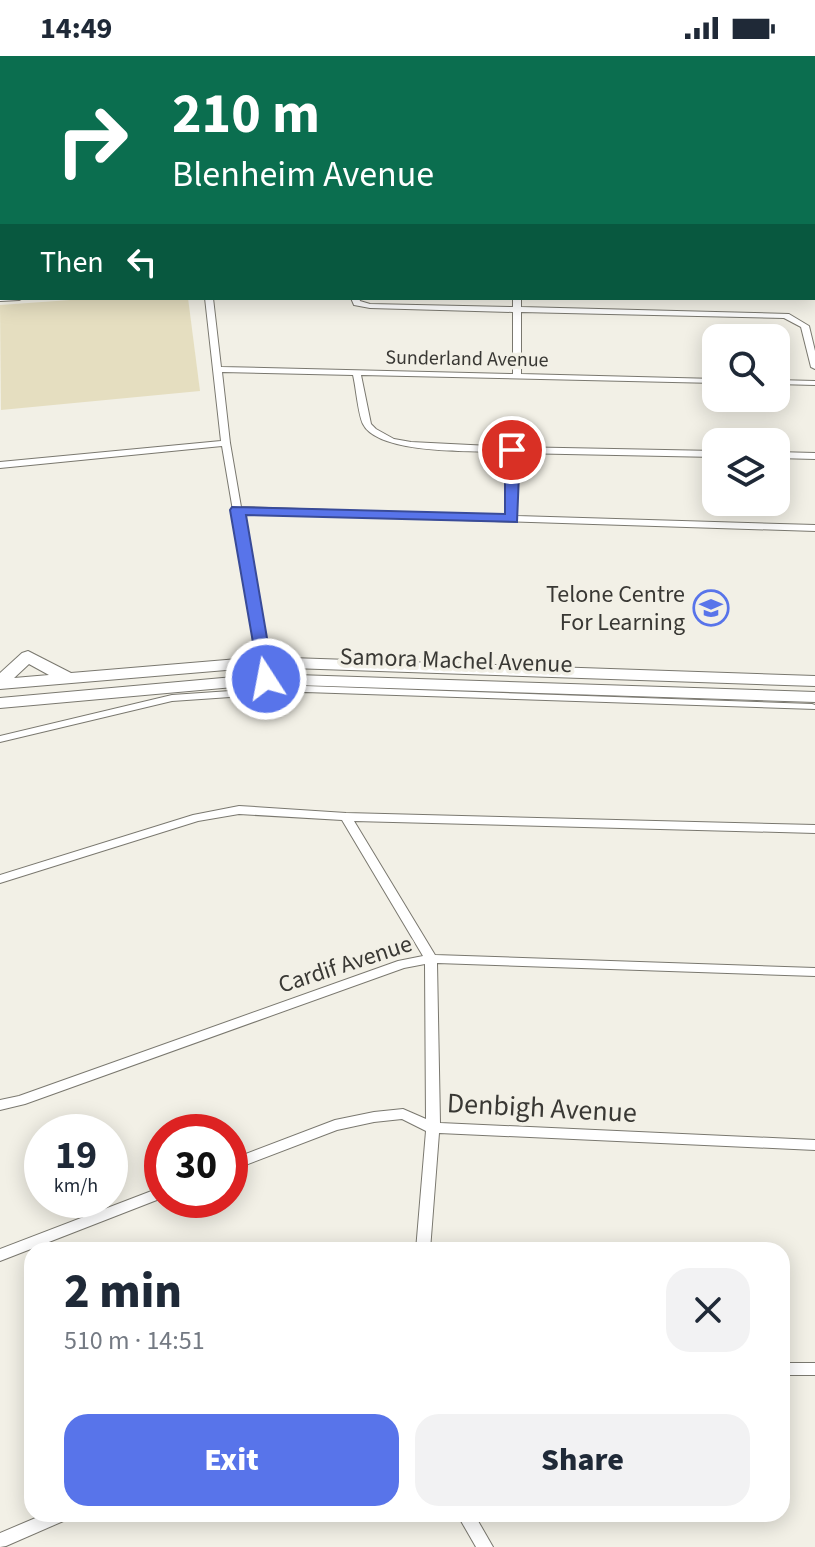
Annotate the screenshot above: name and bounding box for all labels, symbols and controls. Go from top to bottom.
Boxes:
text: 14:49 [40,7,112,50]
text: 210 m [172,75,320,154]
icon: right [40,88,144,192]
text: Blenheim Avenue [172,149,434,200]
icon: left [120,240,164,284]
text: Then [40,241,104,284]
map controls [702,324,790,516]
button: search [702,324,790,412]
street label: Sunderland Avenue [385,344,549,374]
pin [478,416,546,484]
icon: arrive [490,428,534,472]
button: layers [702,428,790,516]
place label: Telone Centre For Learning [546,577,685,640]
school or university icon: Telone Centre For Learning [692,589,730,627]
position arrow [224,637,308,721]
street label: Samora Machel Avenue [339,639,573,682]
street label: Cardif Avenue [274,926,417,1003]
street label: Denbigh Avenue [446,1083,638,1133]
speed limit sign: 30 [144,1114,248,1218]
text: 19 [55,1127,97,1184]
text: km/h [54,1172,98,1200]
text: 2 min [64,1258,182,1326]
button: close [666,1268,750,1352]
text: 510 m · 14:51 [64,1322,205,1359]
button: Exit [64,1414,399,1506]
button: Share [415,1414,750,1506]

